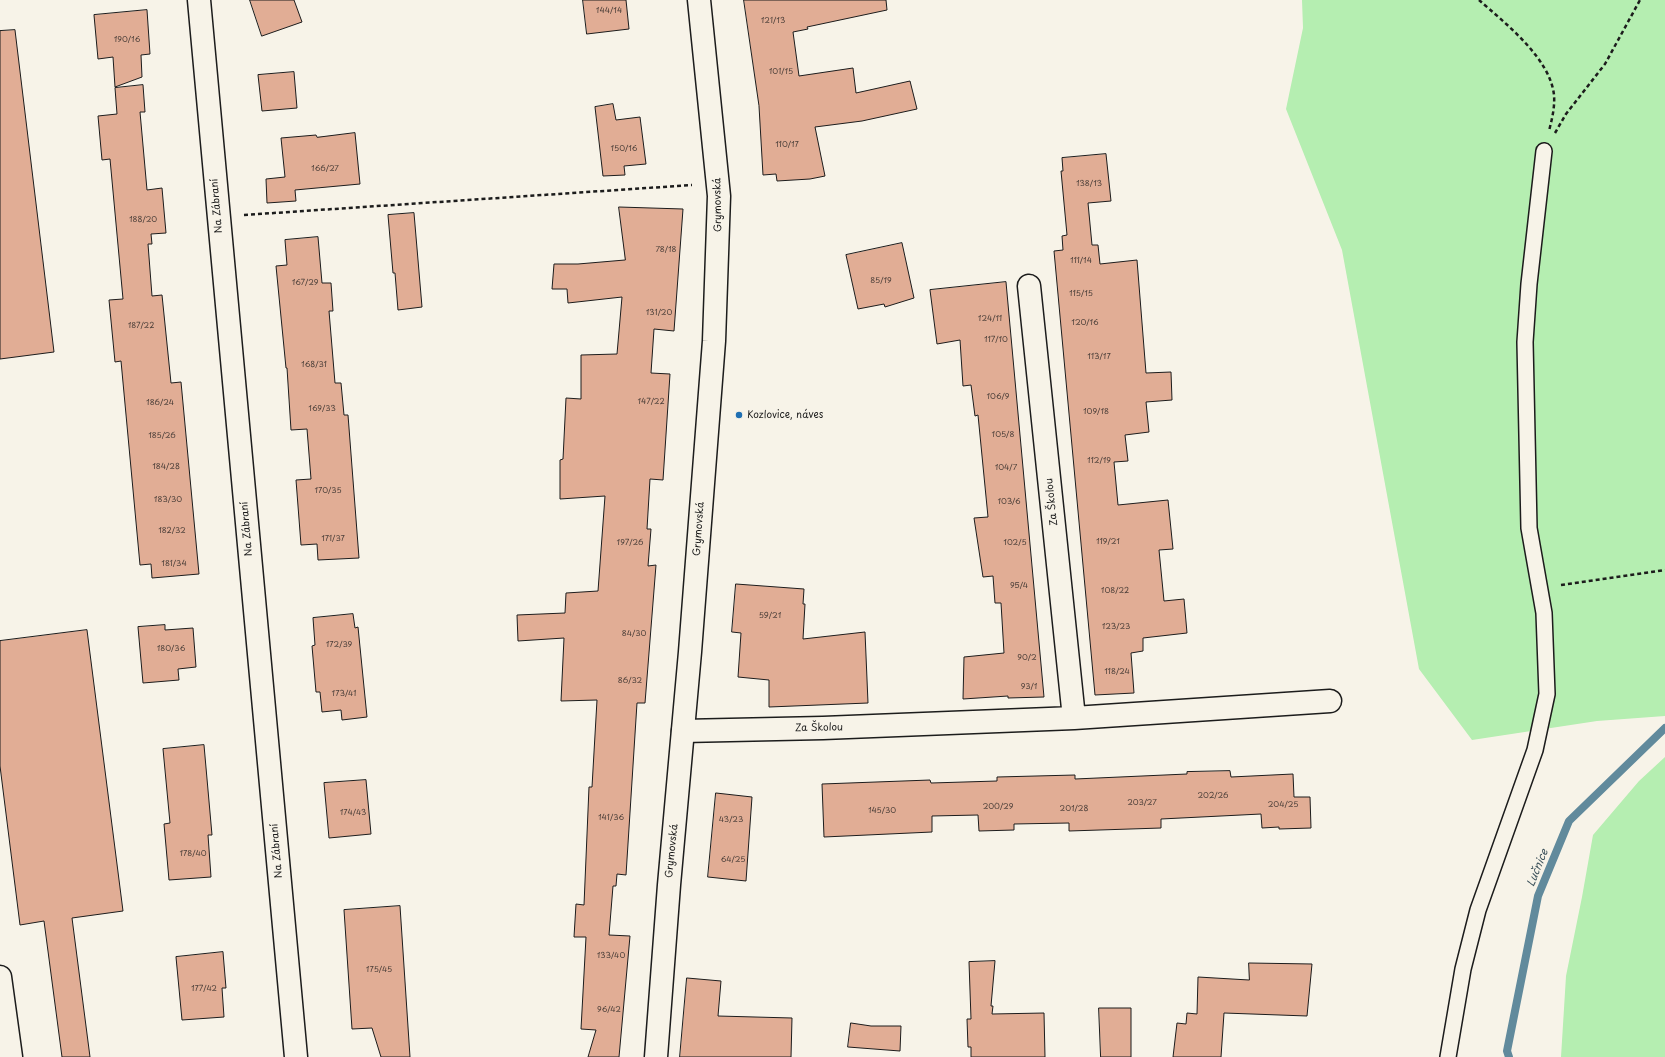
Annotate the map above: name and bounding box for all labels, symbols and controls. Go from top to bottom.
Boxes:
house number: 144/14 [596,6,622,16]
house number: 121/13 [761,16,785,26]
house number: 190/16 [114,35,140,45]
house number: 101/15 [769,67,793,77]
house number: 110/17 [775,140,799,150]
house number: 150/16 [611,144,637,154]
house number: 166/27 [311,164,339,174]
street label: Na Zábraní [209,178,225,234]
street label: Grymovská [712,178,724,232]
house number: 138/13 [1076,179,1102,189]
house number: 188/20 [129,215,157,225]
house number: 78/18 [655,245,677,255]
house number: 111/14 [1070,256,1092,266]
house number: 85/19 [870,276,892,286]
house number: 167/29 [292,278,318,288]
house number: 115/15 [1069,289,1093,299]
house number: 131/20 [646,308,672,318]
house number: 124/11 [978,314,1002,324]
house number: 120/16 [1071,318,1099,328]
house number: 187/22 [128,321,154,331]
house number: 117/10 [984,335,1008,345]
house number: 113/17 [1087,352,1111,362]
house number: 168/31 [301,360,327,370]
house number: 106/9 [986,392,1010,402]
house number: 147/22 [637,397,665,407]
house number: 186/24 [146,398,174,408]
house number: 169/33 [308,404,336,414]
house number: 109/18 [1083,407,1109,417]
place label: Kozlovice, náves [747,409,823,421]
marker: Kozlovice, náves [734,410,744,420]
house number: 105/8 [992,430,1014,440]
house number: 185/26 [148,431,176,441]
house number: 112/19 [1087,456,1111,466]
house number: 184/28 [152,462,180,472]
house number: 104/7 [995,463,1017,473]
street label: Za Školou [1044,478,1060,526]
house number: 170/35 [314,486,342,496]
house number: 183/30 [154,495,182,505]
house number: 103/6 [997,497,1021,507]
street label: Na Zábraní [239,501,255,557]
street label: Grymovská [691,502,707,556]
house number: 182/32 [158,526,186,536]
house number: 171/37 [321,534,345,544]
house number: 119/21 [1096,537,1120,547]
house number: 197/26 [617,538,643,548]
house number: 102/5 [1003,538,1027,548]
house number: 181/34 [161,559,187,569]
house number: 95/4 [1010,581,1028,591]
house number: 108/22 [1101,586,1129,596]
house number: 59/21 [759,611,781,621]
house number: 123/23 [1102,622,1130,632]
house number: 84/30 [622,629,646,639]
house number: 172/39 [326,640,352,650]
house number: 180/36 [157,644,185,654]
house number: 90/2 [1017,653,1037,663]
house number: 118/24 [1104,667,1130,677]
house number: 86/32 [618,676,642,686]
house number: 93/1 [1021,682,1037,692]
house number: 173/41 [332,689,356,699]
street label: Za Školou [795,722,843,734]
house number: 202/26 [1197,791,1229,801]
house number: 203/27 [1127,798,1157,808]
house number: 204/25 [1268,800,1298,810]
house number: 200/29 [983,802,1013,812]
house number: 201/28 [1060,804,1088,814]
house number: 145/30 [868,806,896,816]
house number: 174/43 [340,808,366,818]
house number: 141/36 [598,813,624,823]
house number: 43/23 [719,815,743,825]
street label: Na Zábraní [269,823,285,879]
street label: Grymovská [663,823,681,879]
water label: Lučnice [1525,847,1551,889]
house number: 178/40 [179,849,207,859]
house number: 64/25 [721,855,745,865]
house number: 133/40 [597,951,625,961]
house number: 175/45 [366,965,392,975]
house number: 177/42 [191,984,217,994]
house number: 96/42 [597,1005,621,1015]

